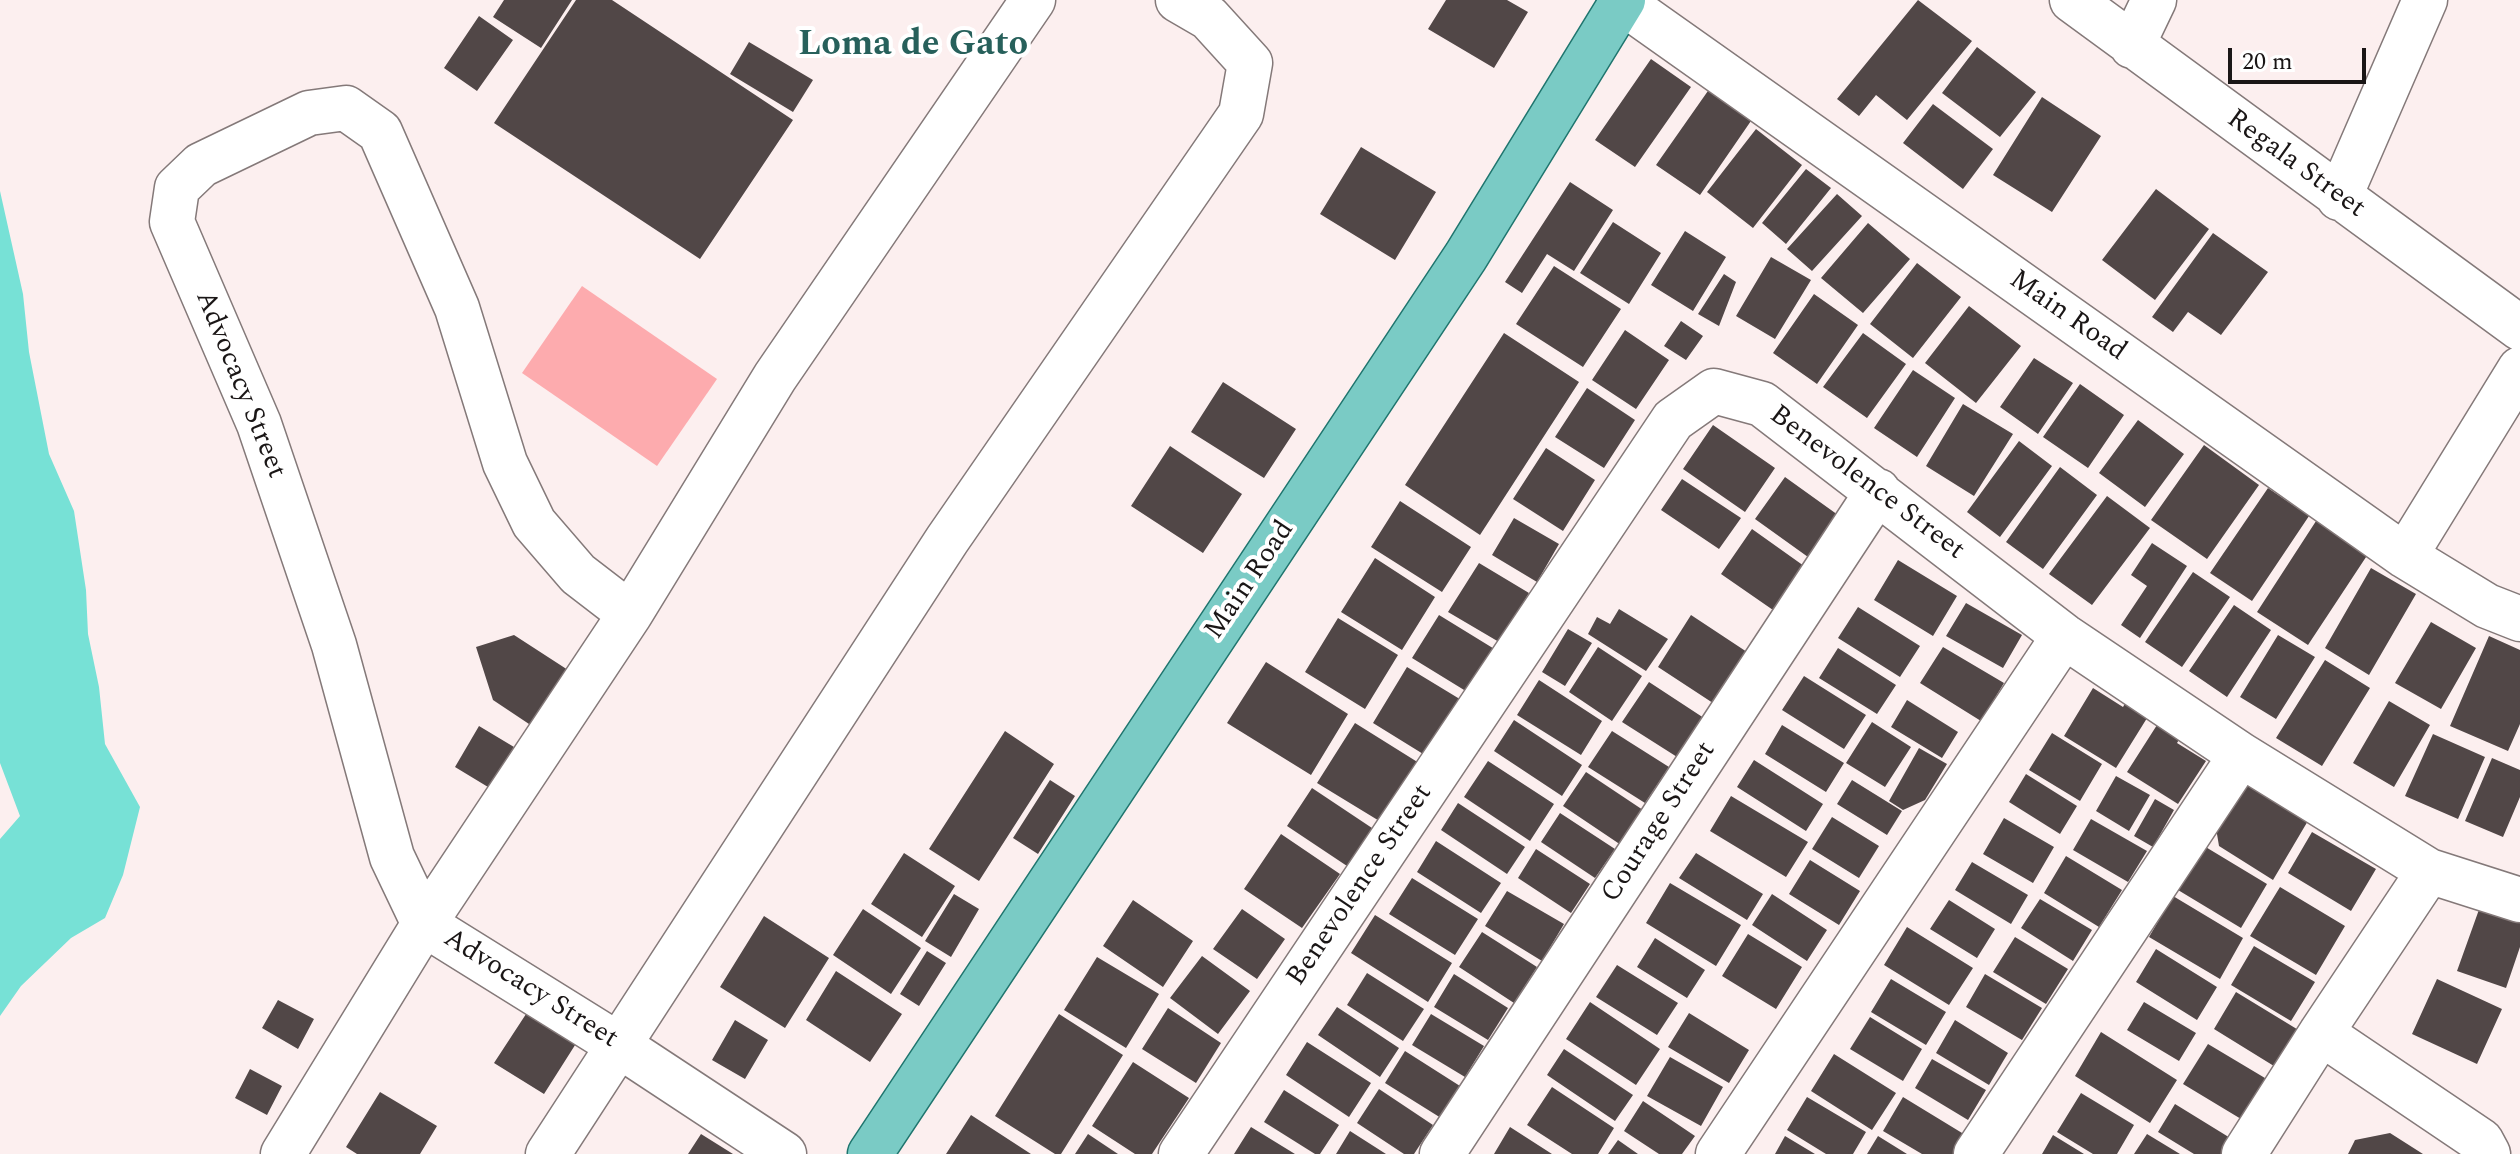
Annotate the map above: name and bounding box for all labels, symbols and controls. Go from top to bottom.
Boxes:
district label: Loma de Gato [798,25,1028,69]
scale bar [2232,32,2370,82]
text: 20 m [2242,44,2293,80]
street label: Regala Street [2219,103,2371,227]
street label: Main Road [2002,264,2132,370]
street label: Advocacy Street [186,286,292,484]
street label: Benevolence Street [1762,400,1970,568]
street label: Main Road [1199,515,1303,647]
street label: Courage Street [1595,736,1725,910]
street label: Benevolence Street [1281,779,1441,993]
street label: Advocacy Street [437,923,623,1057]

